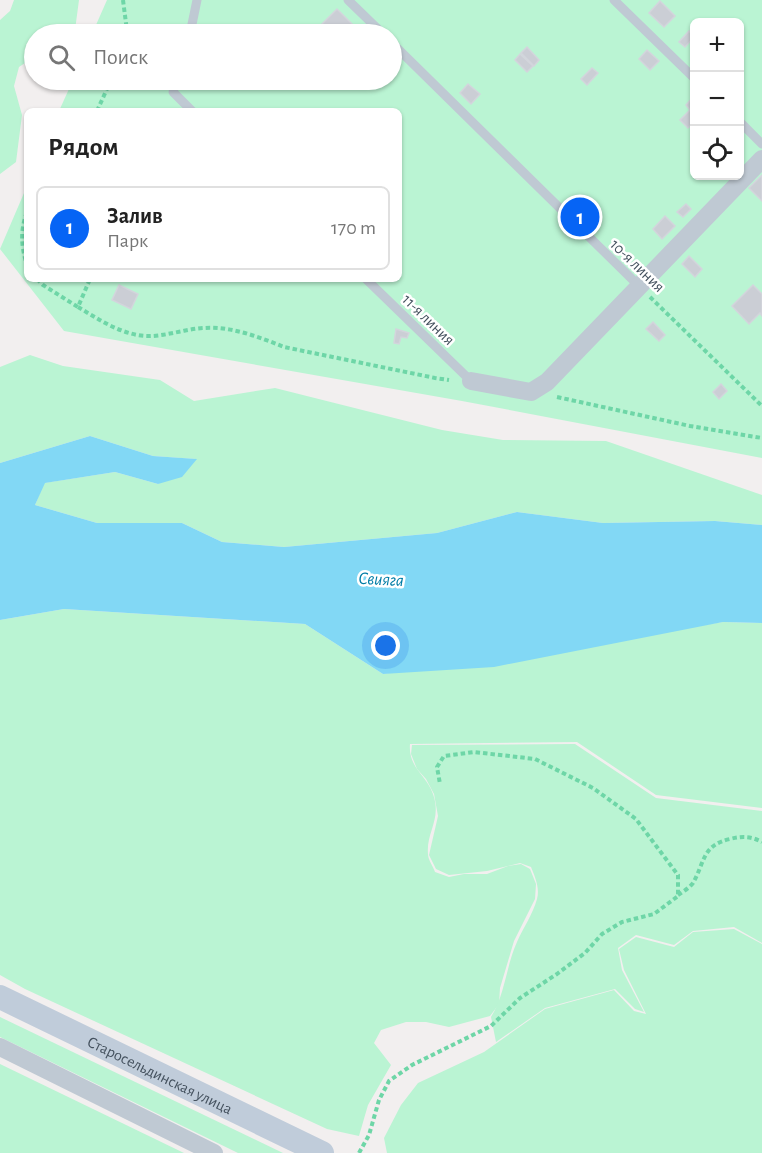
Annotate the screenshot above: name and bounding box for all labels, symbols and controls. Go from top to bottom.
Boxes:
map controls [690,18,744,180]
button: + [690,18,744,72]
search box [24,24,402,90]
icon: search [45,41,78,74]
text: Поиск [93,46,148,68]
button: − [690,72,744,126]
button: locate [690,126,744,180]
text: Рядом [48,134,119,160]
pin: 1 [560,194,600,240]
text: Залив [107,205,163,227]
text: 1 [66,218,73,238]
text: 170 m [331,218,376,238]
text: Парк [107,231,148,251]
street label: 10-я линия [607,236,668,295]
street label: 11-я линия [399,291,457,348]
water label: Свияга [358,570,404,590]
your location [371,631,400,660]
street label: Старосельдинская улица [85,1034,235,1117]

